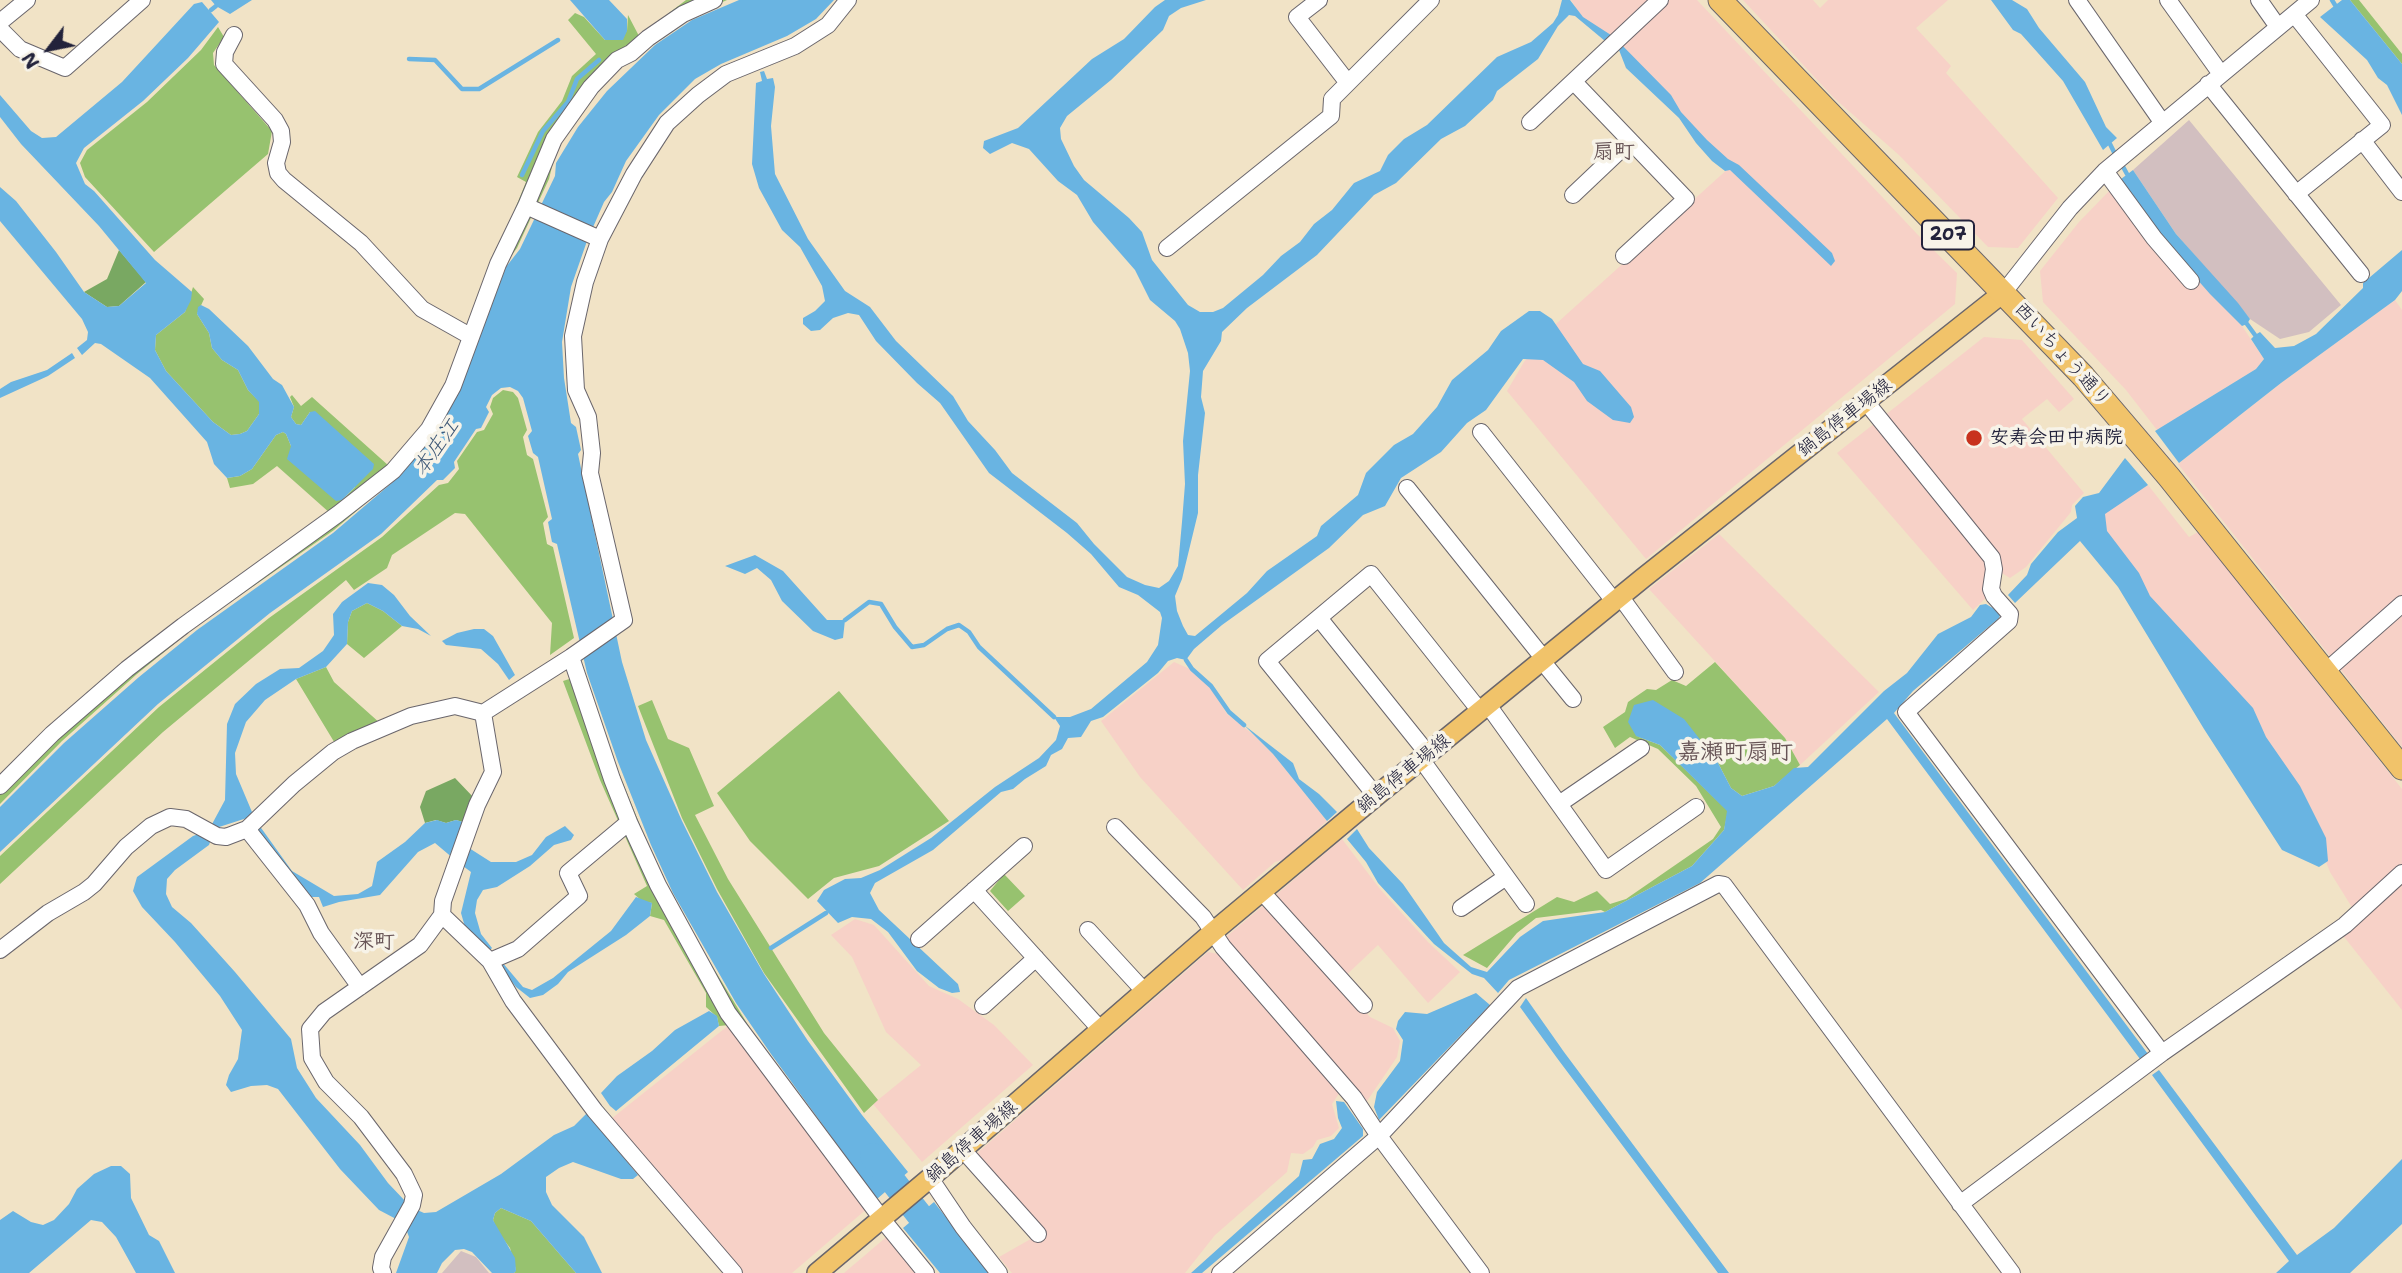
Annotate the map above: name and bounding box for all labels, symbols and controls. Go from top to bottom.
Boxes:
north arrow [14,14,84,84]
text: N [16,47,45,73]
district label: 扇町 [1593,140,1635,166]
road number: 207 [1922,220,1974,249]
street label: 西いちょう通り [2009,298,2115,412]
street label: 鍋島停車場線 [1793,374,1897,462]
water label: 本庄江 [408,415,466,481]
place label: 安寿会田中病院 [1990,427,2123,449]
marker: 安寿会田中病院 [1964,428,1984,448]
street label: 鍋島停車場線 [1353,729,1455,819]
district label: 嘉瀬町扇町 [1678,739,1792,767]
district label: 深町 [353,930,395,956]
street label: 鍋島停車場線 [922,1096,1022,1188]

